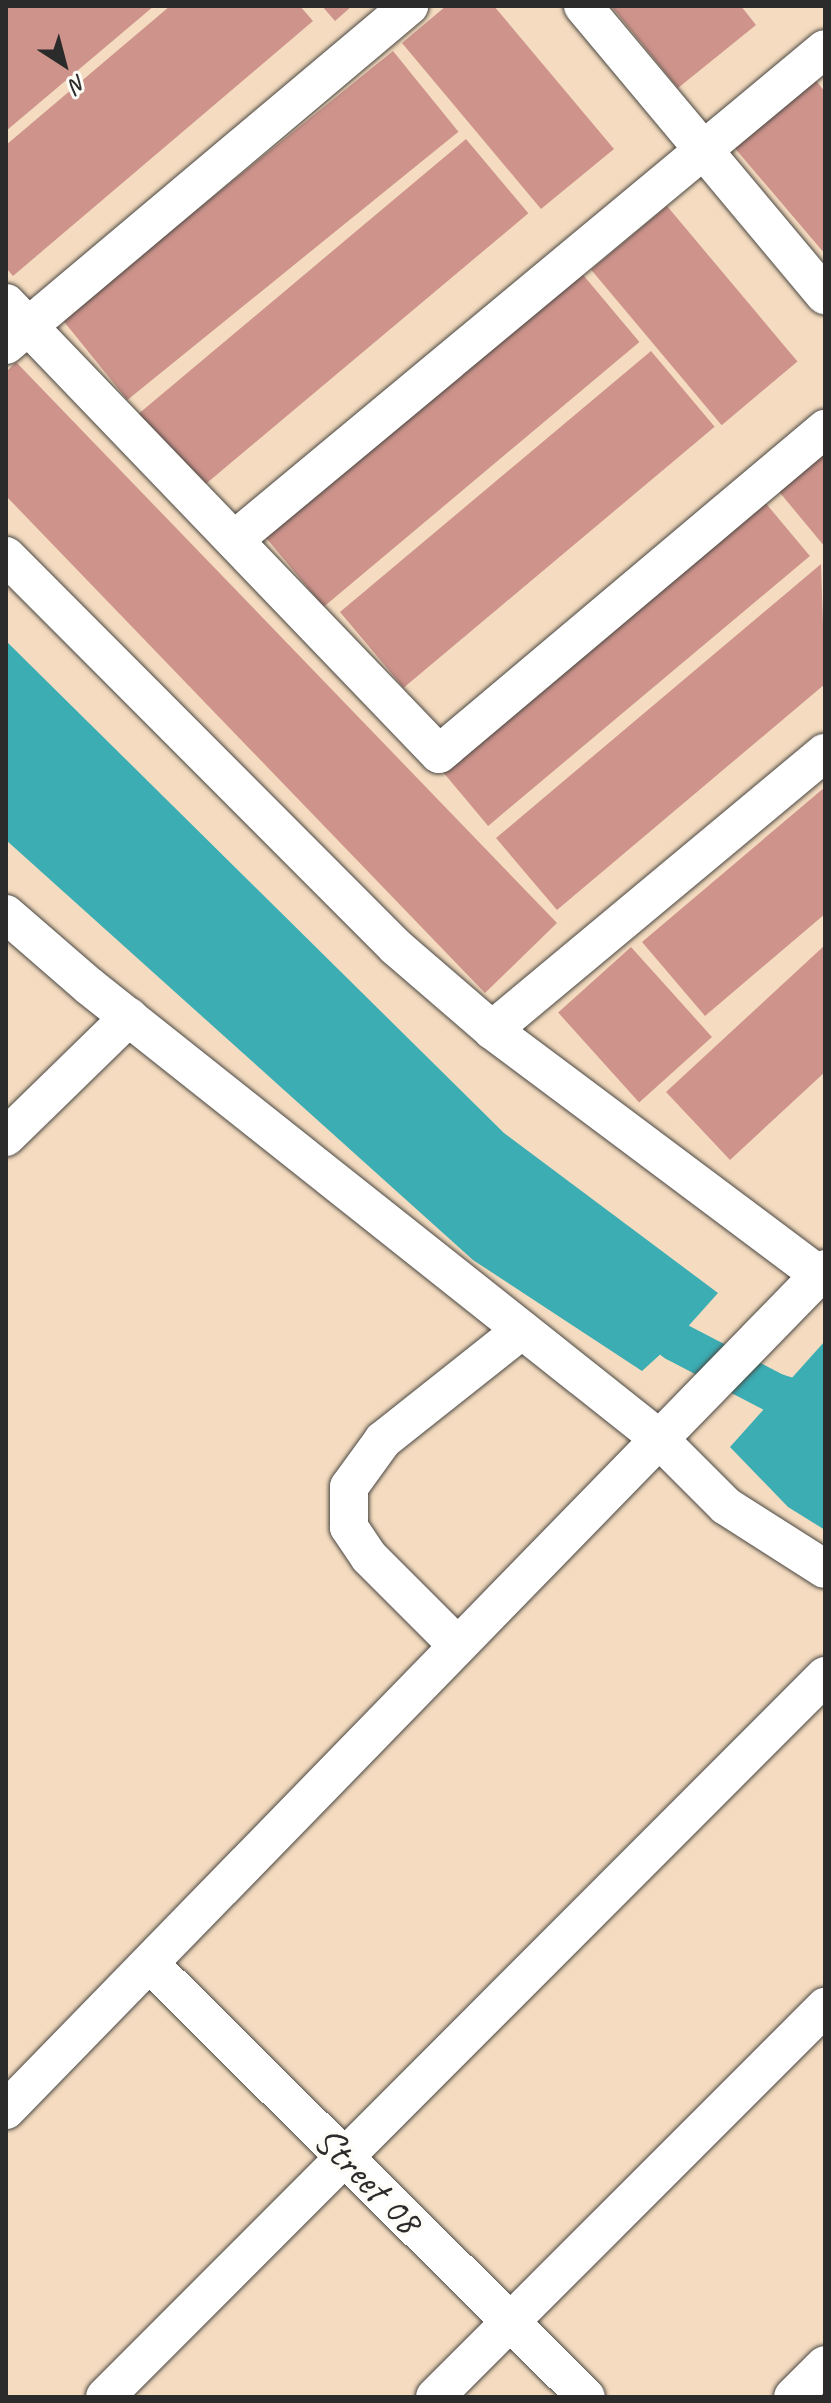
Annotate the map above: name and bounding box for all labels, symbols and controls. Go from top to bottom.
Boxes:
north arrow [24,24,104,104]
text: N [64,68,92,99]
street label: Street 08 [304,2116,432,2244]

